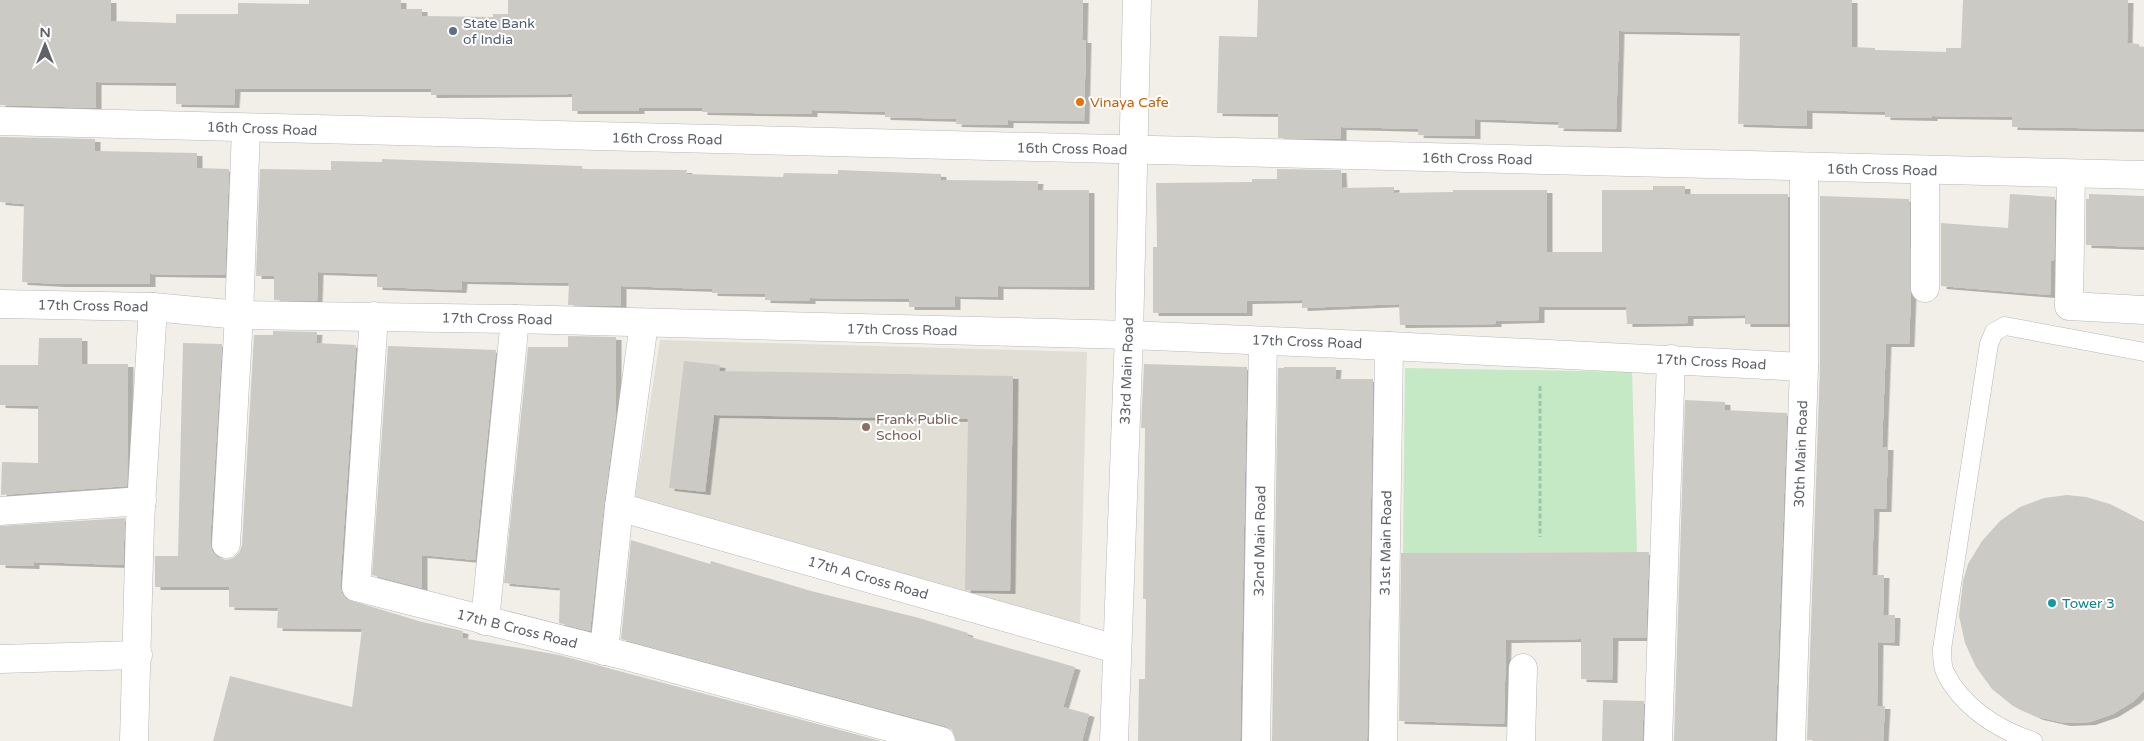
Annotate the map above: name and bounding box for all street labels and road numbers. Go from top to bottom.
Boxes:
street label: 16th Cross Road [206,119,318,139]
street label: 16th Cross Road [612,130,722,148]
street label: 16th Cross Road [1017,140,1127,158]
street label: 16th Cross Road [1422,150,1532,168]
street label: 16th Cross Road [1827,161,1937,179]
street label: 17th Cross Road [38,297,148,315]
street label: 17th Cross Road [442,310,552,328]
street label: 33rd Main Road [1117,317,1137,425]
street label: 17th Cross Road [847,321,957,339]
street label: 17th Cross Road [1251,332,1363,352]
street label: 17th Cross Road [1655,351,1767,373]
street label: 30th Main Road [1791,400,1811,508]
street label: 32nd Main Road [1251,485,1269,597]
street label: 31st Main Road [1377,490,1395,596]
street label: 17th A Cross Road [806,553,930,603]
street label: 17th B Cross Road [455,606,579,652]

